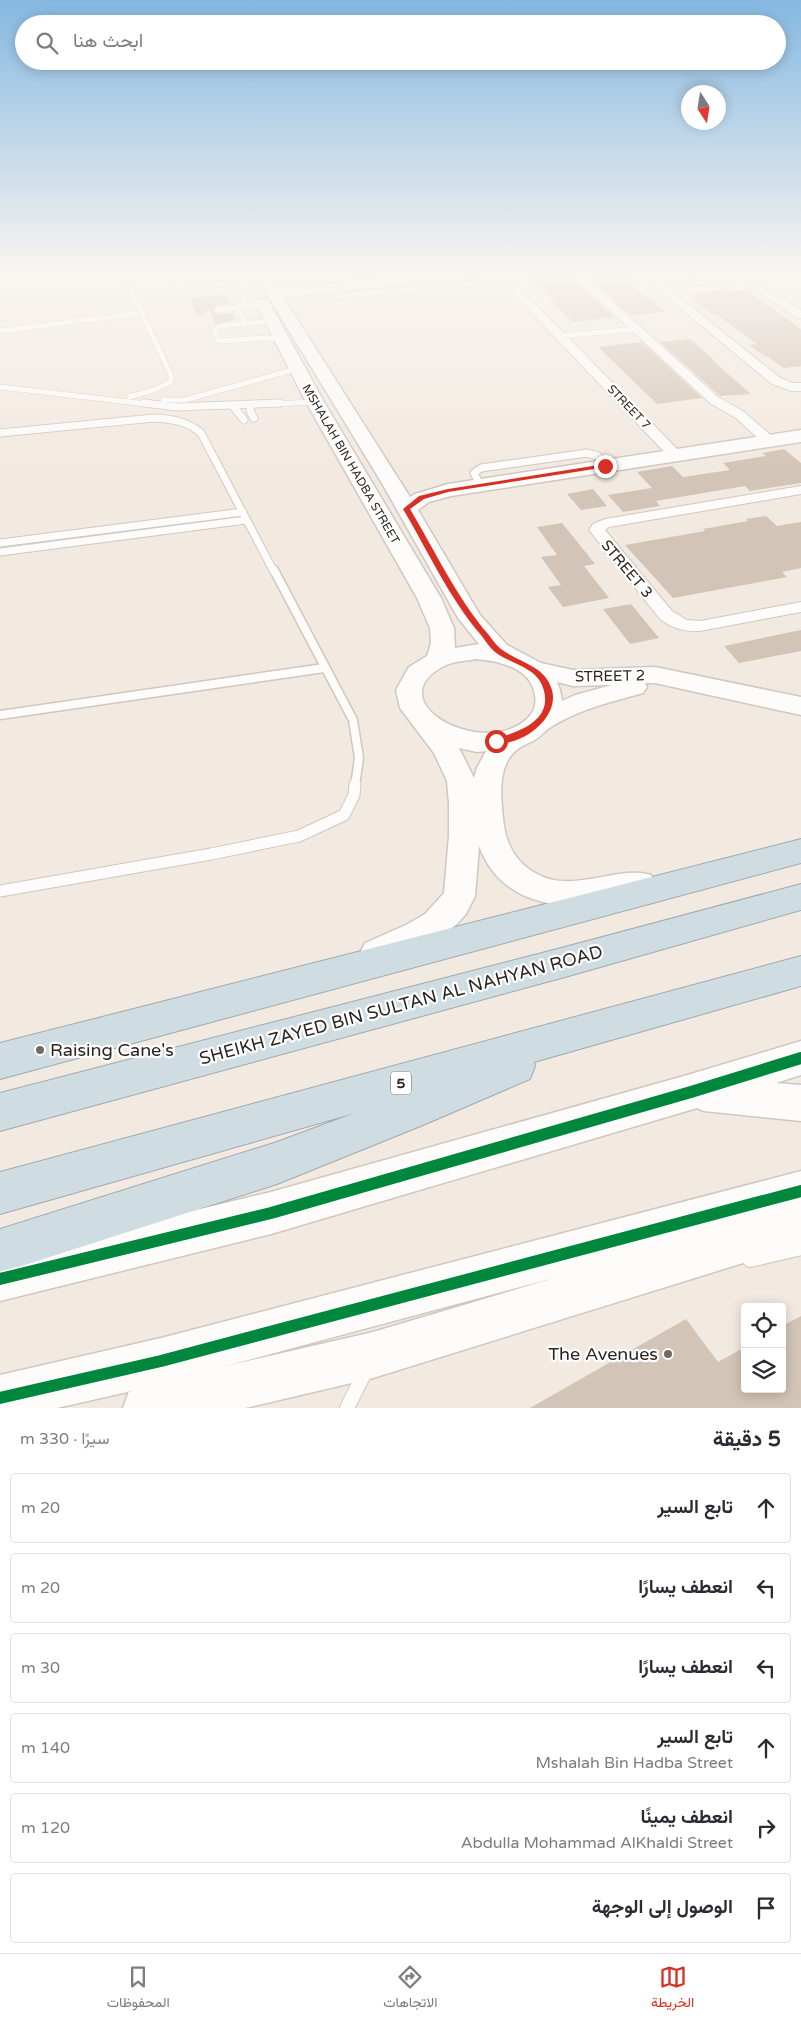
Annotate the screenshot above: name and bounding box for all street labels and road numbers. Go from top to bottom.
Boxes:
street label: MSHALAH BIN HADBA STREET [299,382,403,547]
street label: STREET 7 [604,382,654,432]
street label: STREET 3 [598,536,656,602]
street label: STREET 2 [575,666,645,686]
street label: SHEIKH ZAYED BIN SULTAN AL NAHYAN ROAD [197,940,605,1070]
road number: 5 [391,1072,411,1094]

